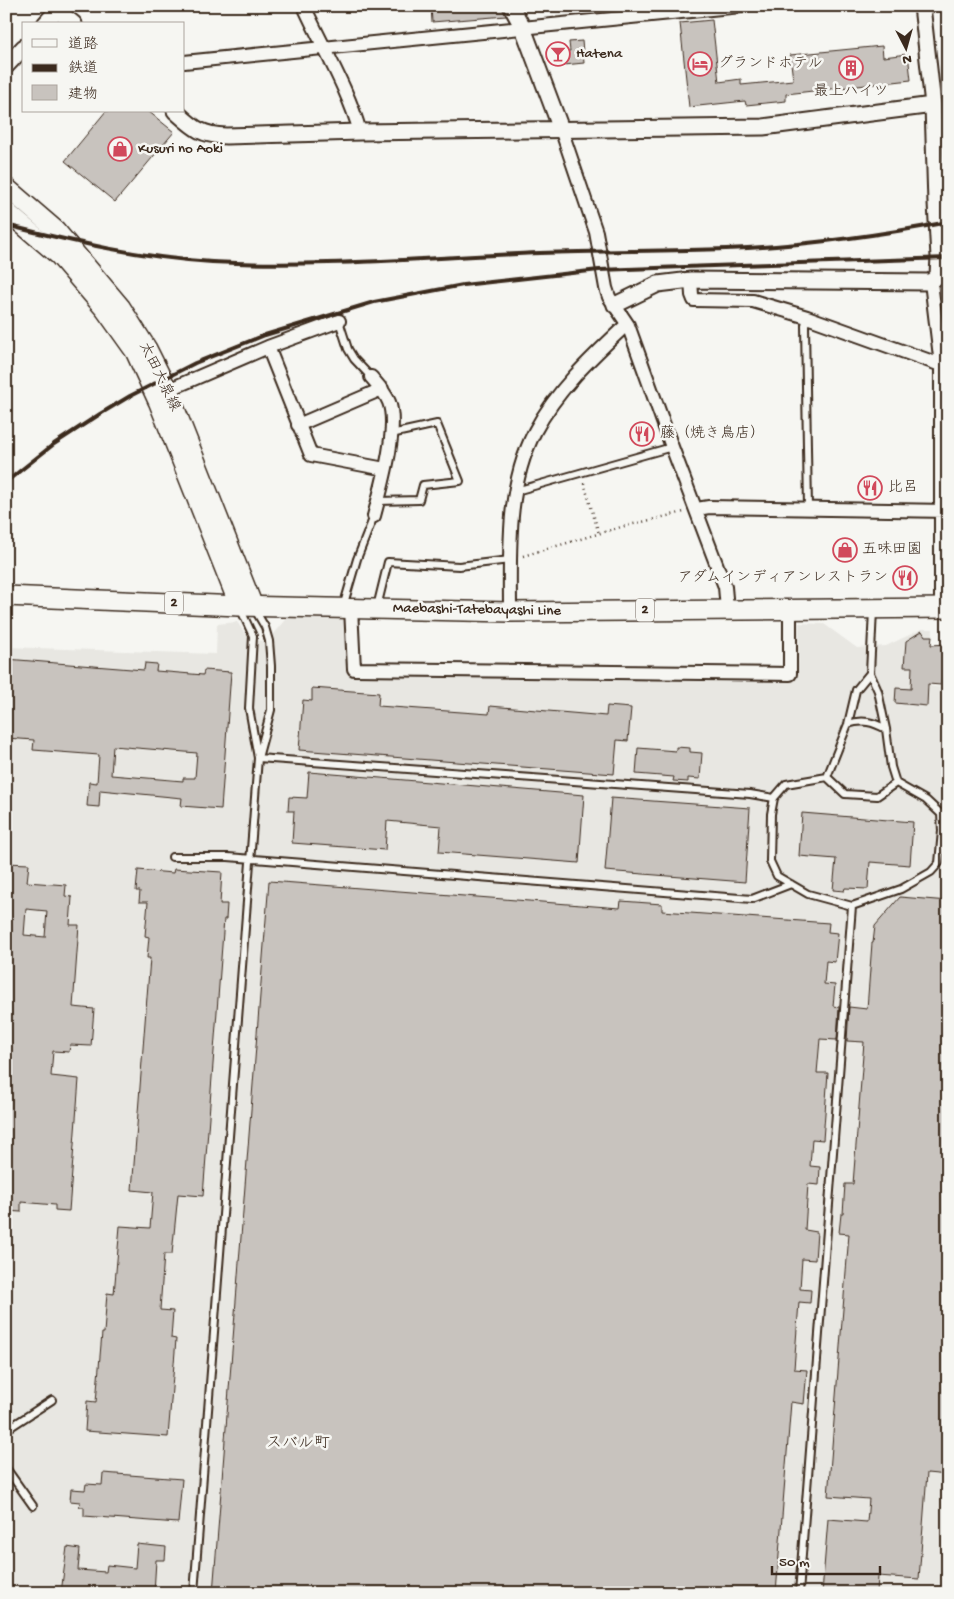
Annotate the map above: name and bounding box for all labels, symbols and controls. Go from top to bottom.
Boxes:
legend [22,22,185,112]
north arrow [882,22,932,72]
text: 道路 [68,36,98,54]
bar icon: Hatena [545,41,571,67]
place label: Hatena [576,45,623,63]
text: N [902,50,913,67]
hotel icon: グランドホテル [687,51,713,77]
place label: グランドホテル [718,54,822,73]
building icon: 最上ハイツ [838,55,864,81]
text: 鉄道 [68,60,98,78]
place label: 最上ハイツ [813,83,889,101]
text: 建物 [68,86,98,104]
shop icon: Kusuri no Aoki [107,136,133,162]
place label: Kusuri no Aoki [138,140,223,158]
street label: 太田大泉線 [134,339,184,415]
restaurant icon: 藤（焼き鳥店） [629,421,655,447]
place label: 藤（焼き鳥店） [660,424,765,443]
restaurant icon: 比呂 [857,475,883,501]
place label: 比呂 [888,479,918,497]
shop icon: 五味田園 [832,537,858,563]
place label: 五味田園 [862,540,922,559]
restaurant icon: アダムインディアンレストラン [892,565,918,591]
place label: アダムインディアンレストラン [678,568,888,587]
road number: 2 [165,592,183,614]
road number: 2 [636,598,654,622]
street label: Maebashi-Tatebayashi Line [393,600,561,620]
district label: スバル町 [266,1435,330,1454]
scale bar [772,1544,879,1576]
text: 50 m [779,1554,810,1572]

